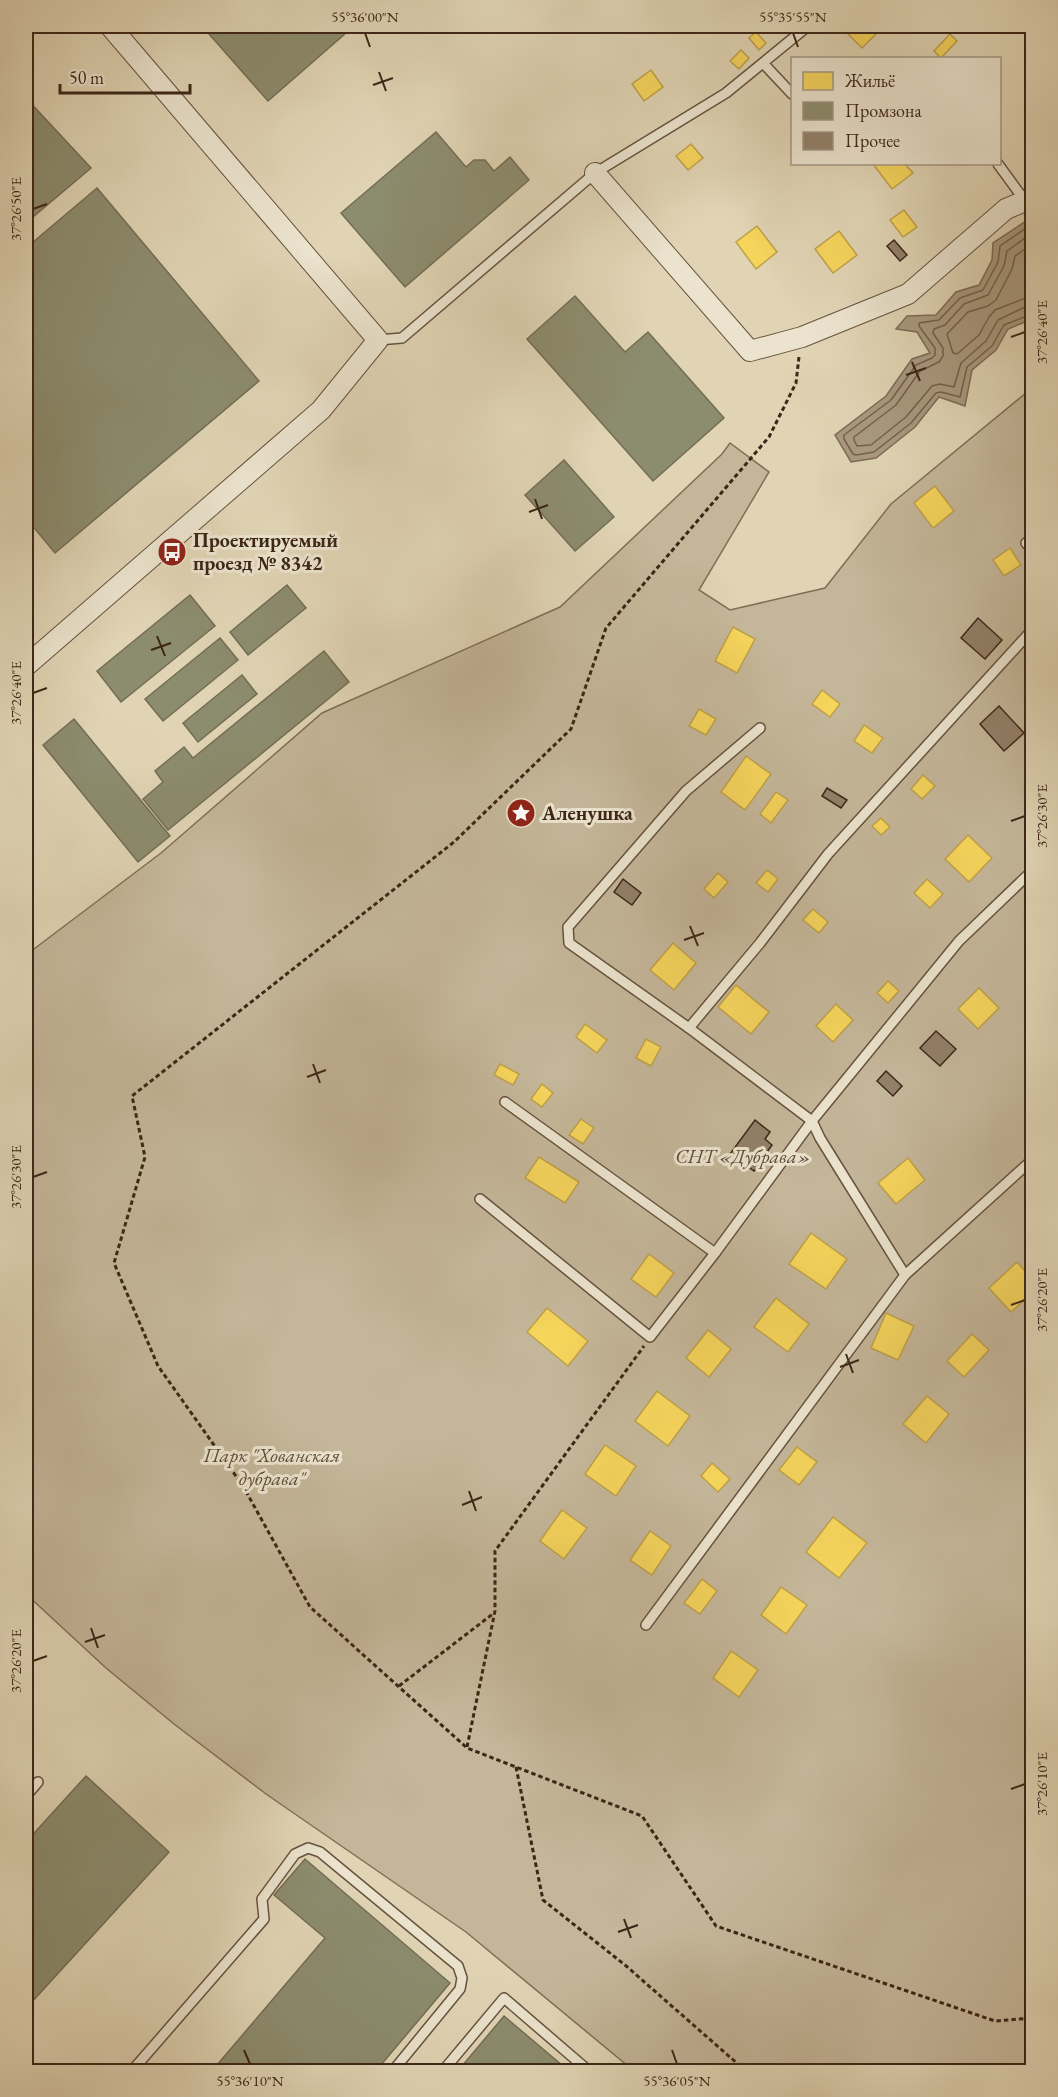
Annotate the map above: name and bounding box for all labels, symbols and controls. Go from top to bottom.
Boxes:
text: 55°36'00"N [331,7,399,26]
text: 55°35'55"N [759,7,827,26]
scale bar [60,57,190,95]
legend [791,57,1001,165]
text: 50 m [69,66,104,89]
text: Жильё [844,69,895,92]
text: Промзона [845,99,922,122]
text: Прочее [845,129,900,152]
text: 37°26'50"E [6,176,25,241]
text: 37°26'40"E [1032,299,1051,364]
place label: Проектируемый проезд № 8342 [193,527,338,576]
bus stop icon: Проектируемый проезд № 8342 [156,536,188,568]
text: 37°26'40"E [6,660,25,725]
text: 37°26'30"E [1032,783,1051,848]
place icon: Аленушка [505,797,537,829]
place label: Аленушка [541,800,633,826]
park label: СНТ «Дубрава» [675,1143,811,1169]
text: 37°26'30"E [6,1144,25,1209]
text: 37°26'20"E [1032,1267,1051,1332]
park label: Парк "Хованская дубрава" [203,1442,340,1491]
text: 37°26'20"E [6,1628,25,1693]
text: 37°26'10"E [1032,1751,1051,1816]
text: 55°36'10"N [216,2071,284,2090]
text: 55°36'05"N [643,2071,711,2090]

